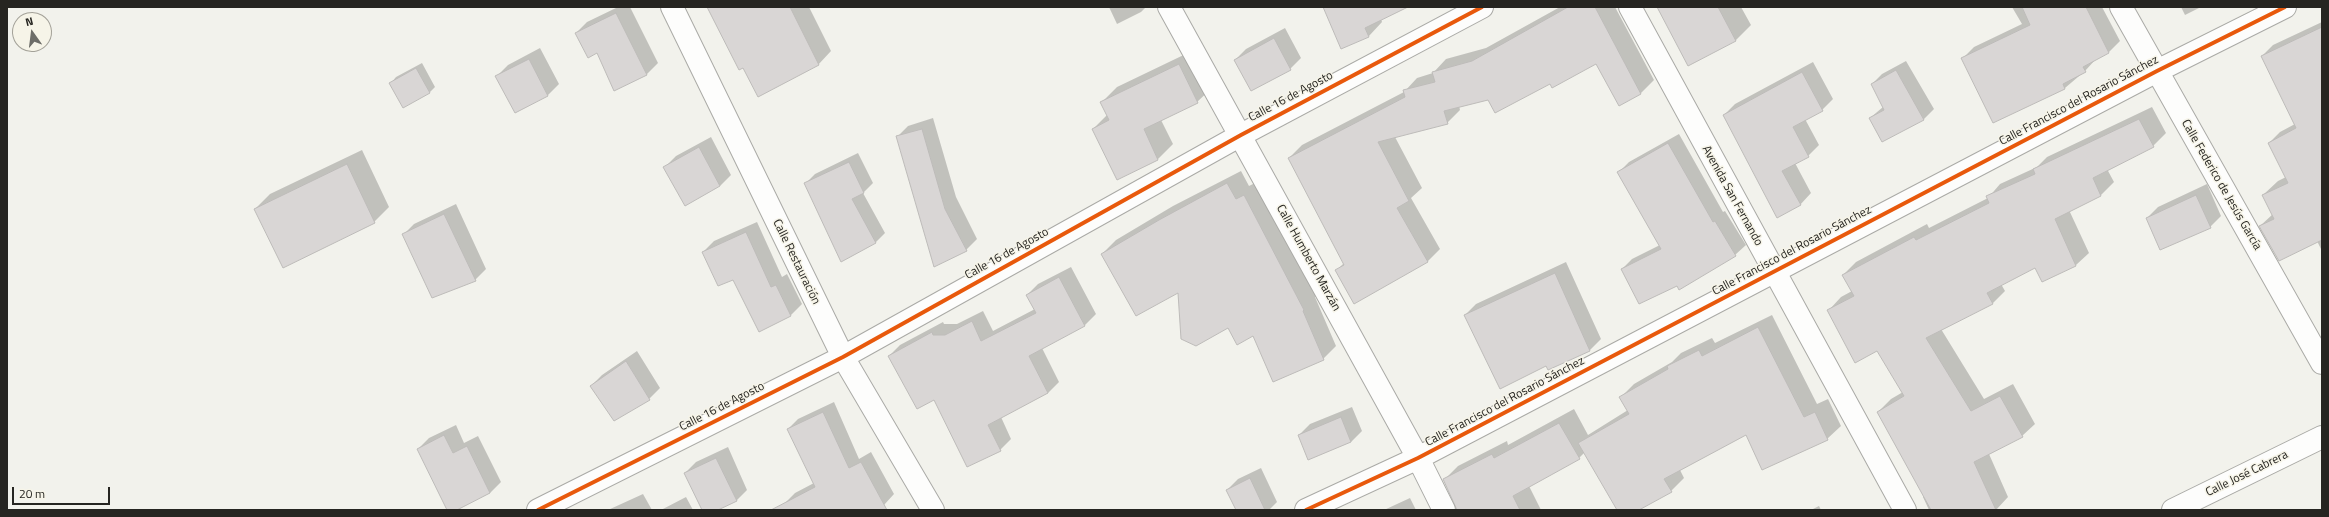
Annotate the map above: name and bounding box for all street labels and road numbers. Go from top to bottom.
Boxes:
street label: Calle Francisco del Rosario Sánchez [1997,53,2161,149]
street label: Calle 16 de Agosto [1246,69,1336,125]
street label: Calle Federico de Jesús García [2178,117,2264,253]
street label: Avenida San Fernando [1698,143,1766,249]
street label: Calle Humberto Marzán [1273,202,1343,314]
street label: Calle Francisco del Rosario Sánchez [1710,203,1874,299]
street label: Calle Restauración [769,217,823,307]
street label: Calle 16 de Agosto [963,225,1051,283]
street label: Calle Francisco del Rosario Sánchez [1423,354,1587,450]
street label: Calle 16 de Agosto [677,379,767,435]
street label: Calle José Cabrera [2203,448,2291,500]

